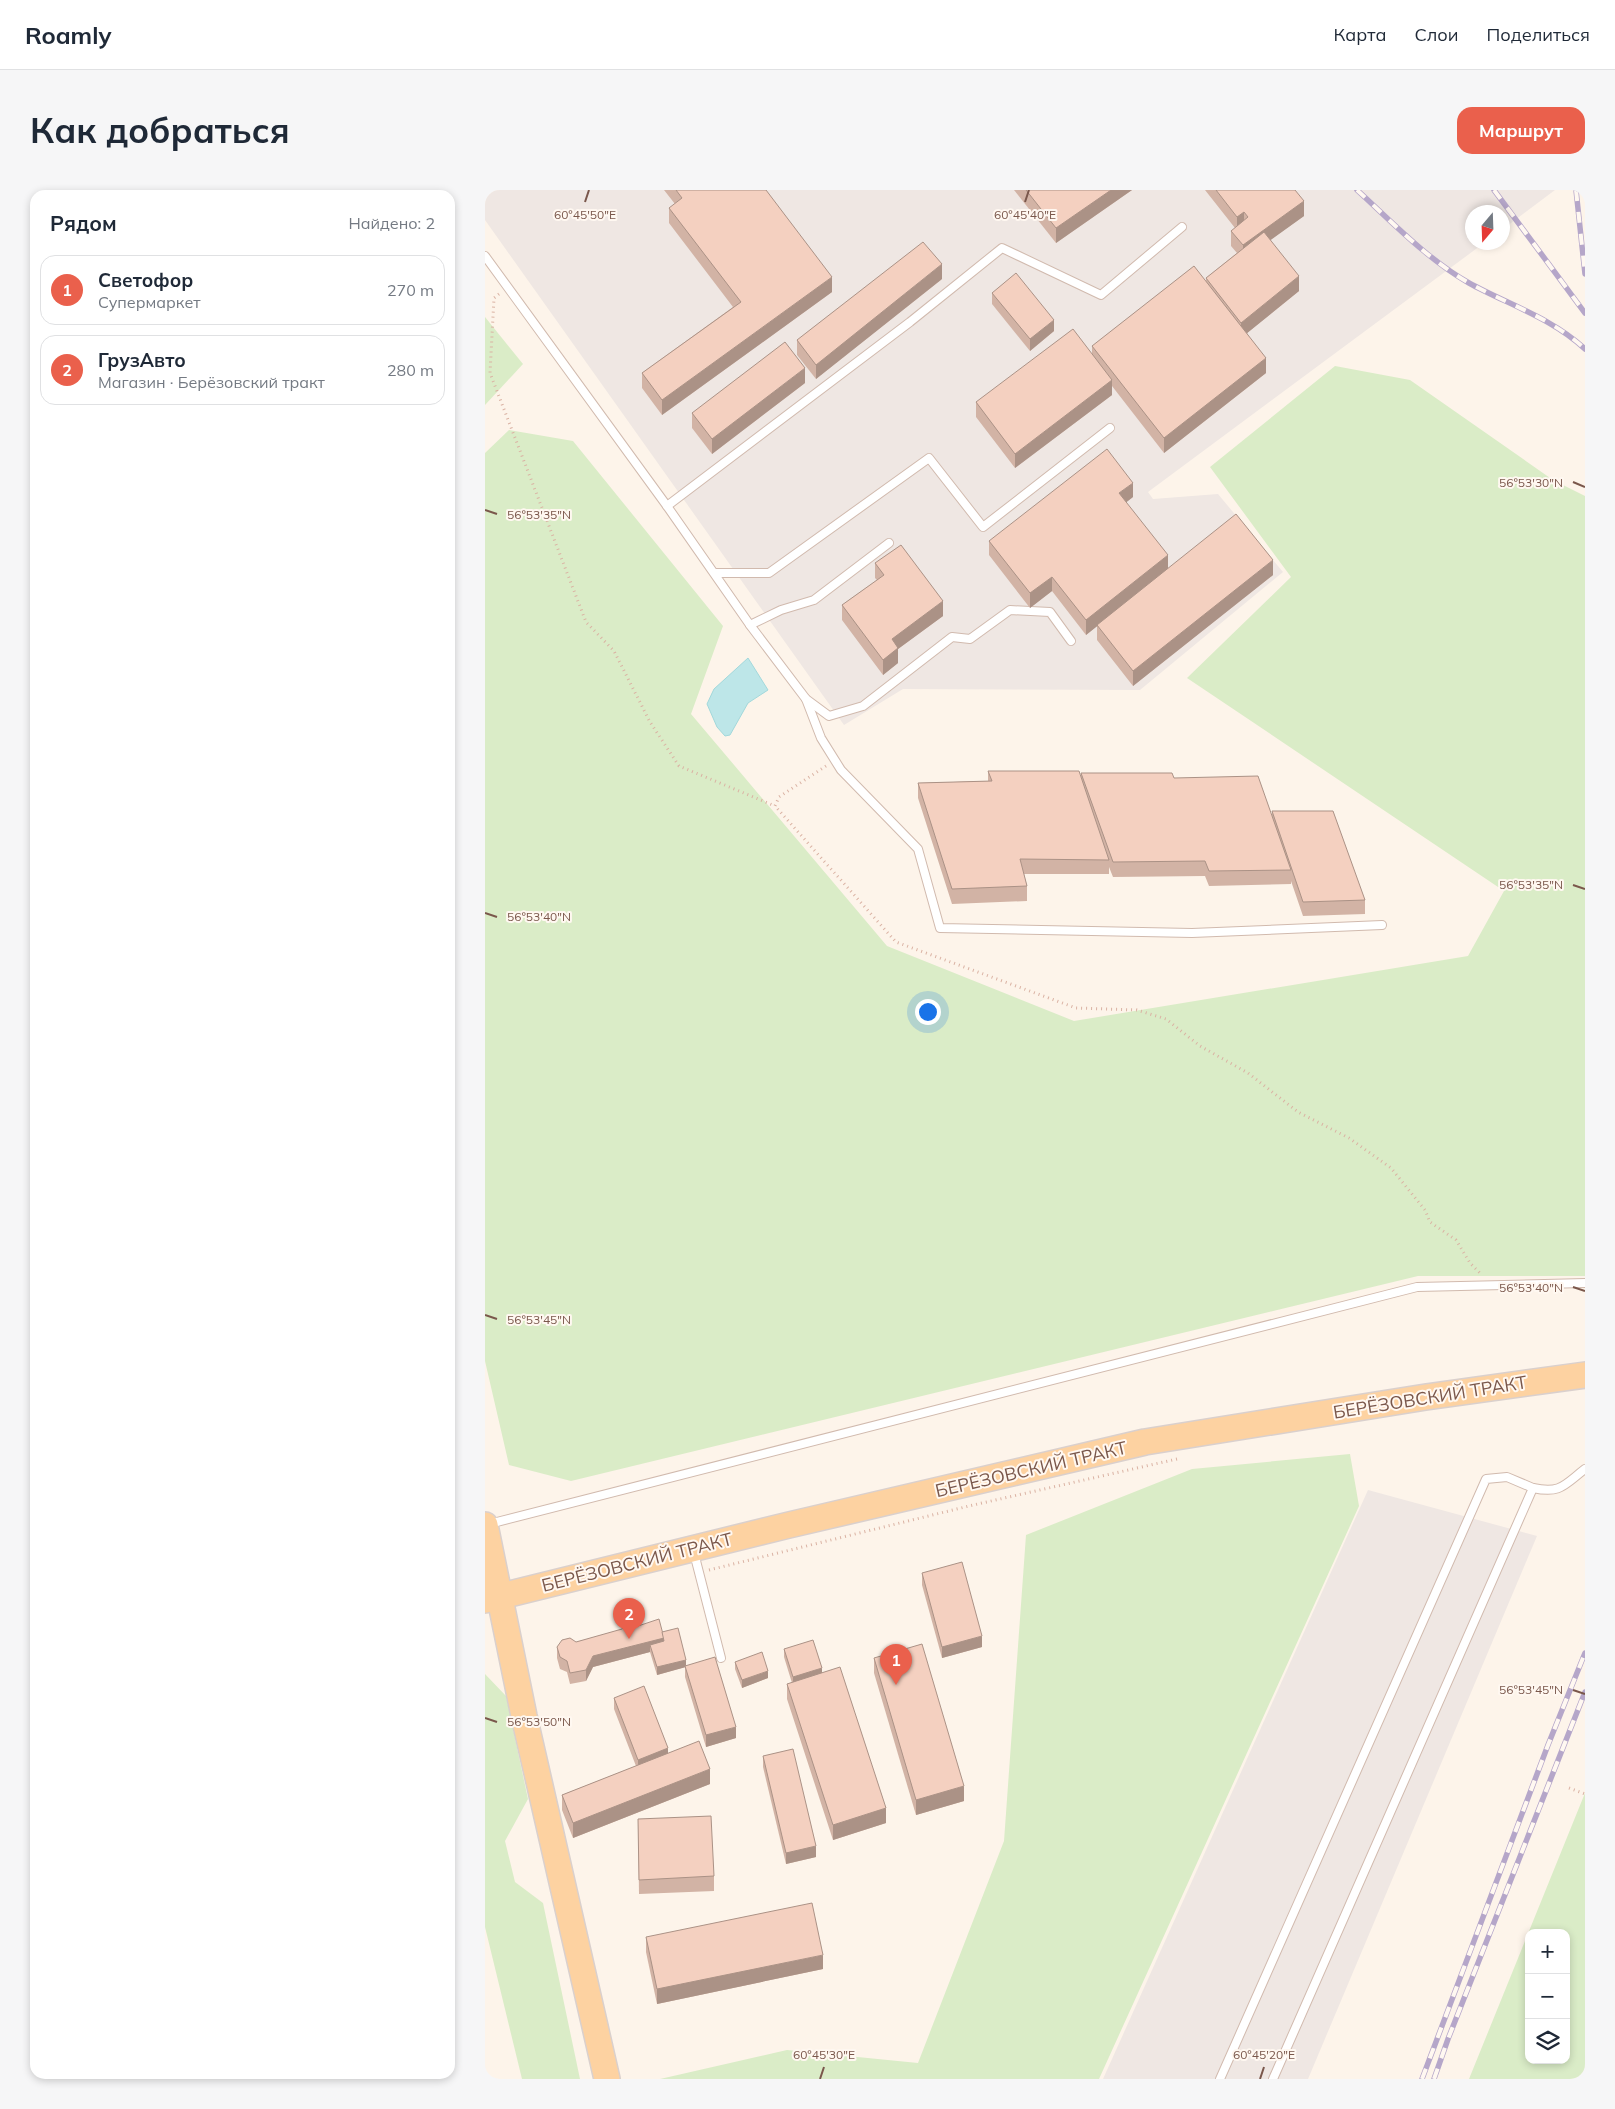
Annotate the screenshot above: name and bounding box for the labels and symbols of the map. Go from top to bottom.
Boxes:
north arrow [1465,205,1510,250]
text: 60°45'50"E [554,207,616,222]
text: 60°45'40"E [994,207,1056,222]
text: 56°53'30"N [1499,475,1563,490]
text: 56°53'35"N [507,507,571,522]
text: 56°53'35"N [1499,877,1563,892]
text: 56°53'40"N [507,909,571,924]
your location [915,999,941,1025]
text: 56°53'40"N [1499,1280,1563,1295]
text: 56°53'45"N [507,1312,571,1327]
street label: БЕРЁЗОВСКИЙ ТРАКТ [1331,1370,1529,1424]
street label: БЕРЁЗОВСКИЙ ТРАКТ [933,1436,1129,1502]
street label: БЕРЁЗОВСКИЙ ТРАКТ [539,1527,735,1597]
pin: 2 [613,1598,645,1639]
pin: 1 [880,1644,912,1685]
text: 56°53'45"N [1499,1682,1563,1697]
text: 56°53'50"N [507,1714,571,1729]
text: 60°45'30"E [793,2047,855,2062]
text: 60°45'20"E [1233,2047,1295,2062]

